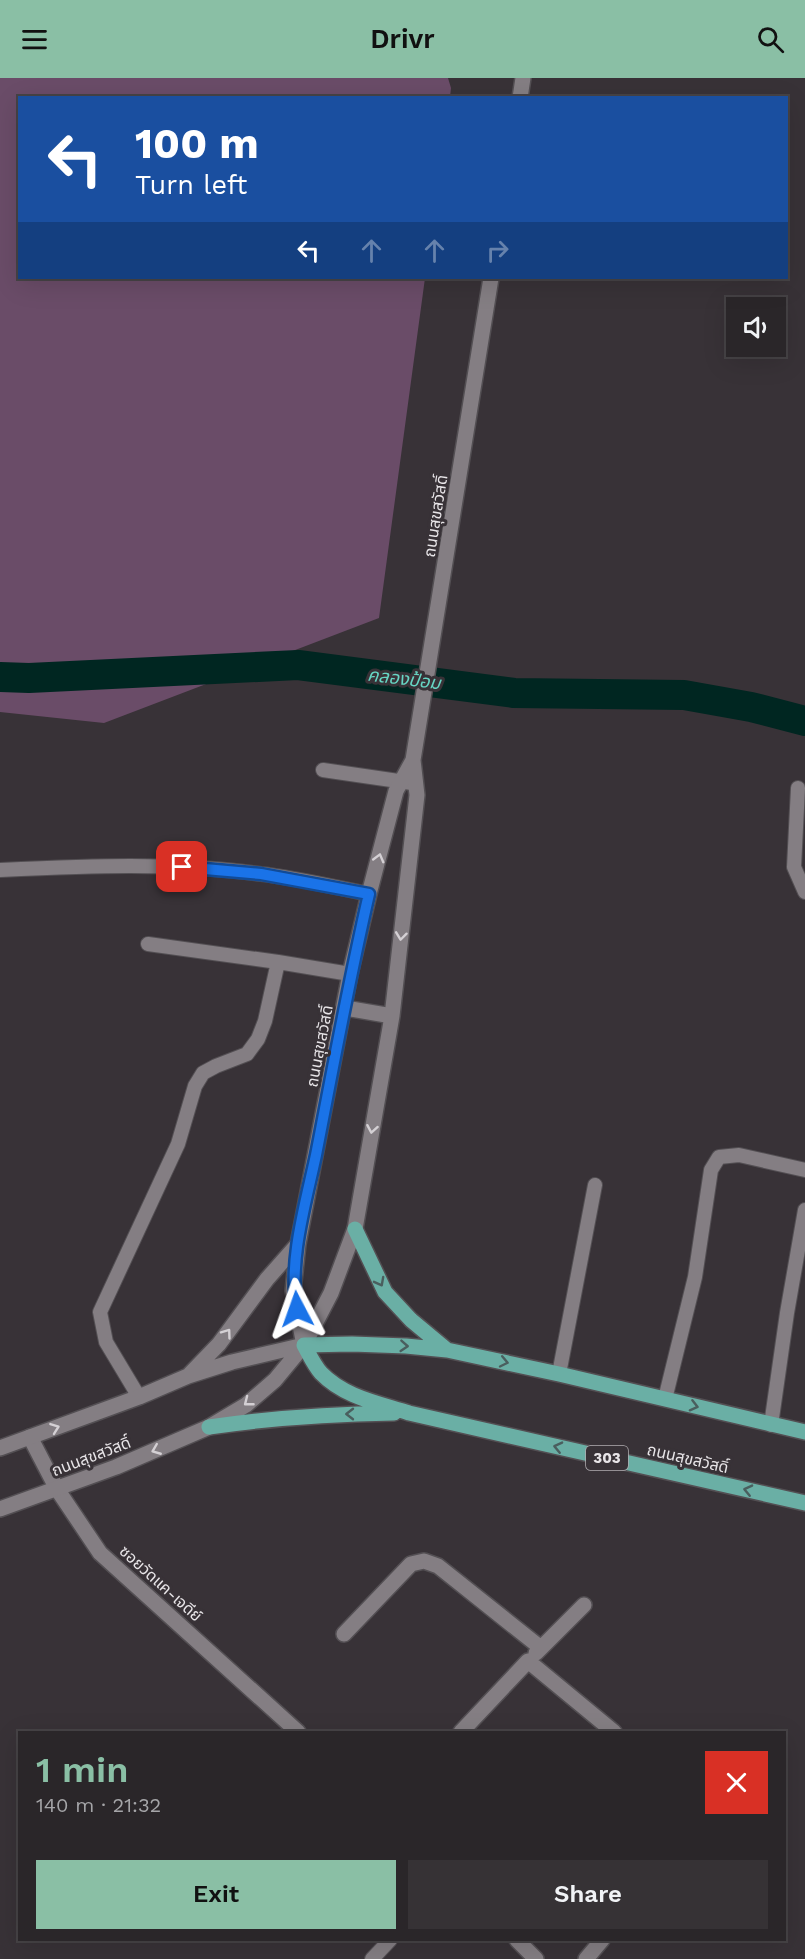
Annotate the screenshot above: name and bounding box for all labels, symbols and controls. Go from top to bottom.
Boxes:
icon: menu [18,23,51,56]
text: Drivr [370,23,435,55]
icon: search [754,23,787,56]
text: 100 m [135,119,259,168]
icon: left [36,120,114,198]
text: Turn left [135,169,247,201]
icon: left [292,234,325,267]
icon: ahead [355,234,388,267]
icon: ahead [418,234,451,267]
icon: right [481,234,514,267]
map controls [726,297,786,357]
button: sound [726,297,786,357]
street label: ถนนสุขสวัสดิ์ [420,474,451,559]
water label: คลองป้อม [366,664,444,694]
pin [156,841,207,892]
icon: arrive [165,850,198,883]
one-way arrow [371,853,384,863]
one-way arrow [395,932,407,941]
street label: ถนนสุขสวัสดิ์ [302,1003,337,1089]
one-way arrow [367,1125,379,1134]
one-way arrow [373,1275,384,1286]
position arrow [265,1277,329,1341]
one-way arrow [220,1328,231,1339]
one-way arrow [400,1339,409,1352]
one-way arrow [499,1355,509,1368]
one-way arrow [244,1394,255,1405]
one-way arrow [689,1398,699,1411]
one-way arrow [346,1407,355,1420]
one-way arrow [49,1423,60,1435]
street label: ถนนสุขสวัสดิ์ [49,1433,133,1480]
street label: ถนนสุขสวัสดิ์ [645,1440,731,1477]
one-way arrow [553,1441,563,1454]
one-way arrow [151,1443,162,1455]
road number: 303 [586,1446,628,1470]
one-way arrow [743,1485,753,1498]
street label: ซอยวัดแค-เจดีย์ [116,1541,206,1625]
text: 1 min [36,1749,128,1791]
button: close [705,1751,768,1814]
text: 140 m · 21:32 [36,1793,161,1817]
button: Exit [36,1860,396,1929]
button: Share [408,1860,768,1929]

